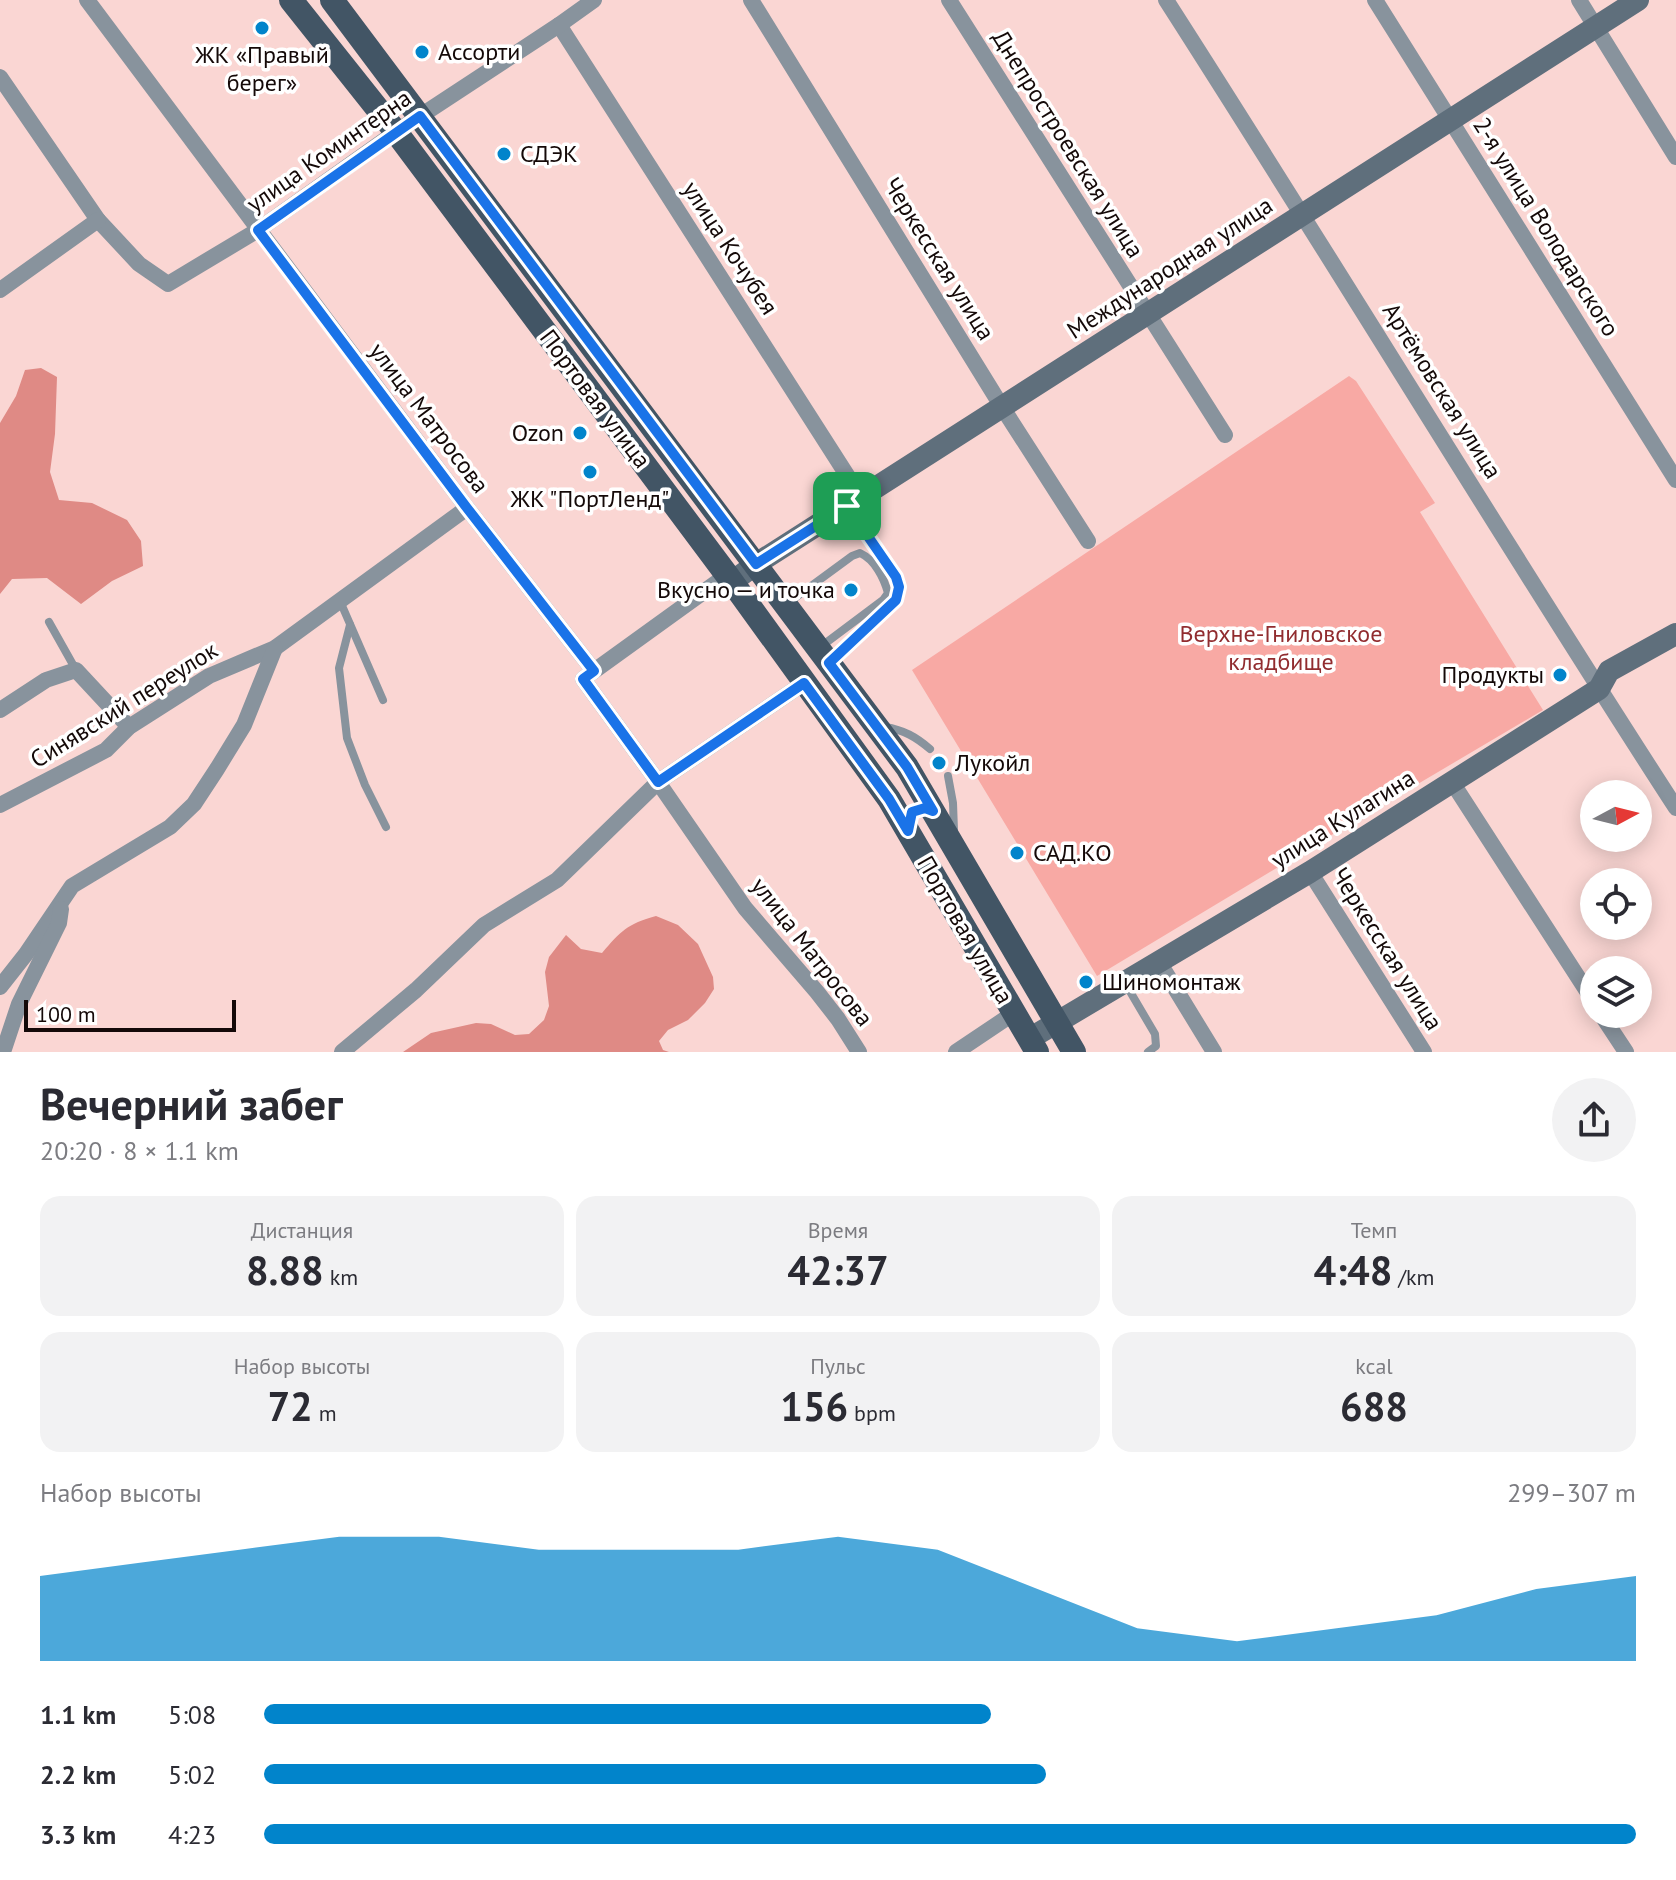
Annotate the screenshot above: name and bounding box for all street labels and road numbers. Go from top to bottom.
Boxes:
street label: Днепростроевская улица [986,24,1151,263]
street label: улица Коминтерна [240,82,417,219]
street label: 2-я улица Володарского [1466,111,1627,342]
street label: Черкесская улица [877,172,1002,346]
street label: улица Кочубея [676,175,785,320]
street label: Международная улица [1061,189,1278,346]
street label: Артёмовская улица [1376,297,1509,484]
street label: Портовая улица [533,323,658,474]
street label: улица Матросова [363,336,496,499]
street label: Синявский переулок [24,634,224,775]
street label: улица Кулагина [1265,762,1420,875]
street label: Портовая улица [910,850,1020,1009]
street label: Черкесская улица [1325,862,1450,1036]
street label: улица Матросова [745,871,880,1032]

